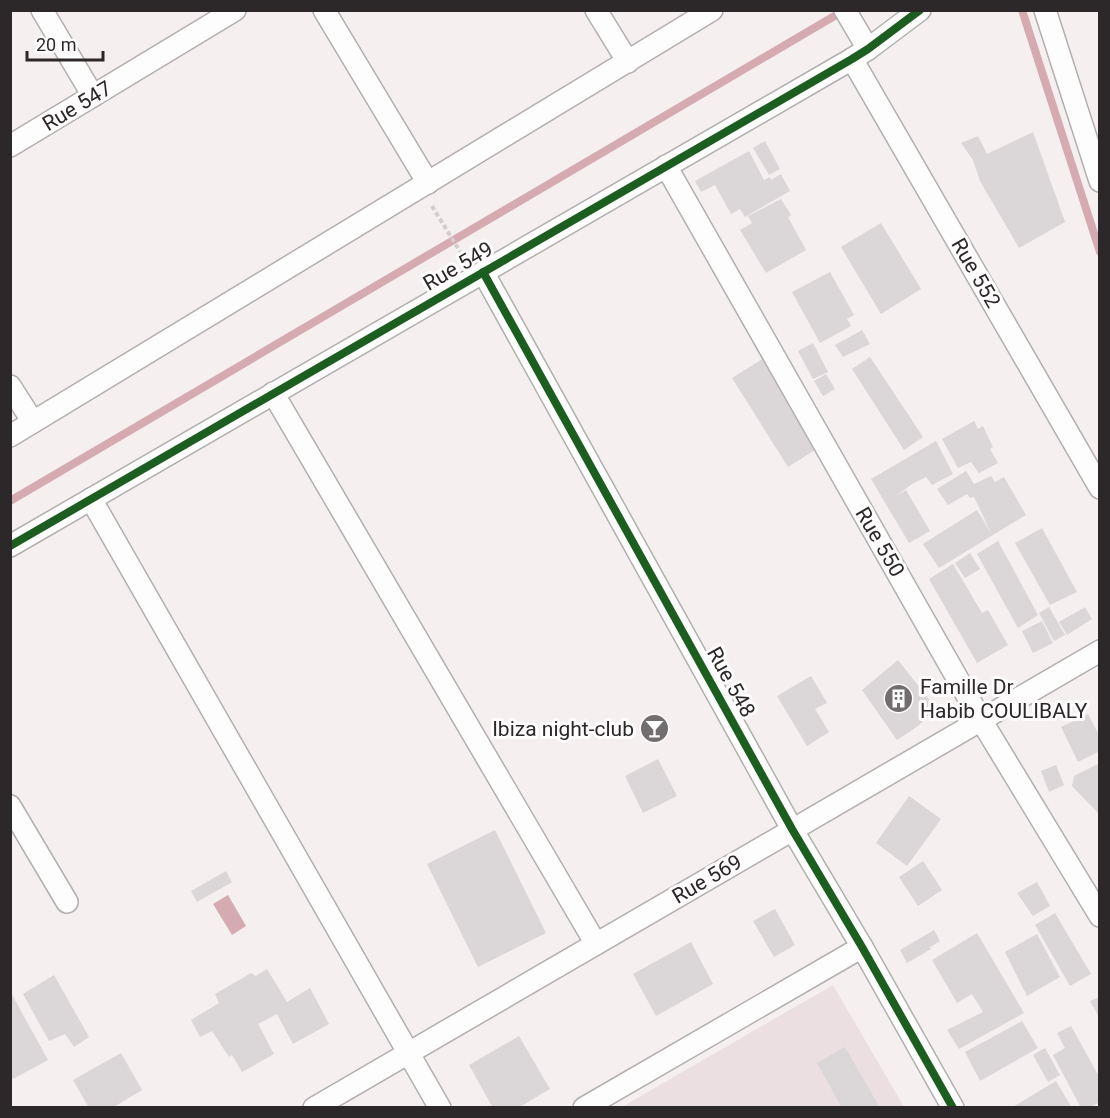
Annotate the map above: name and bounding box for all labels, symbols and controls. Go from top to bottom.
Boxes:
scale bar [27,24,104,62]
text: 20 m [36,34,76,55]
street label: Rue 547 [38,76,116,136]
street label: Rue 552 [947,234,1006,312]
street label: Rue 549 [419,237,497,295]
street label: Rue 550 [851,503,909,581]
street label: Rue 548 [702,643,760,721]
place label: Famille Dr Habib COULIBALY [920,675,1088,723]
building icon: Famille Dr Habib COULIBALY [883,683,915,715]
bar icon: Ibiza night-club [639,713,671,745]
place label: Ibiza night-club [492,717,634,741]
street label: Rue 569 [668,850,746,908]

